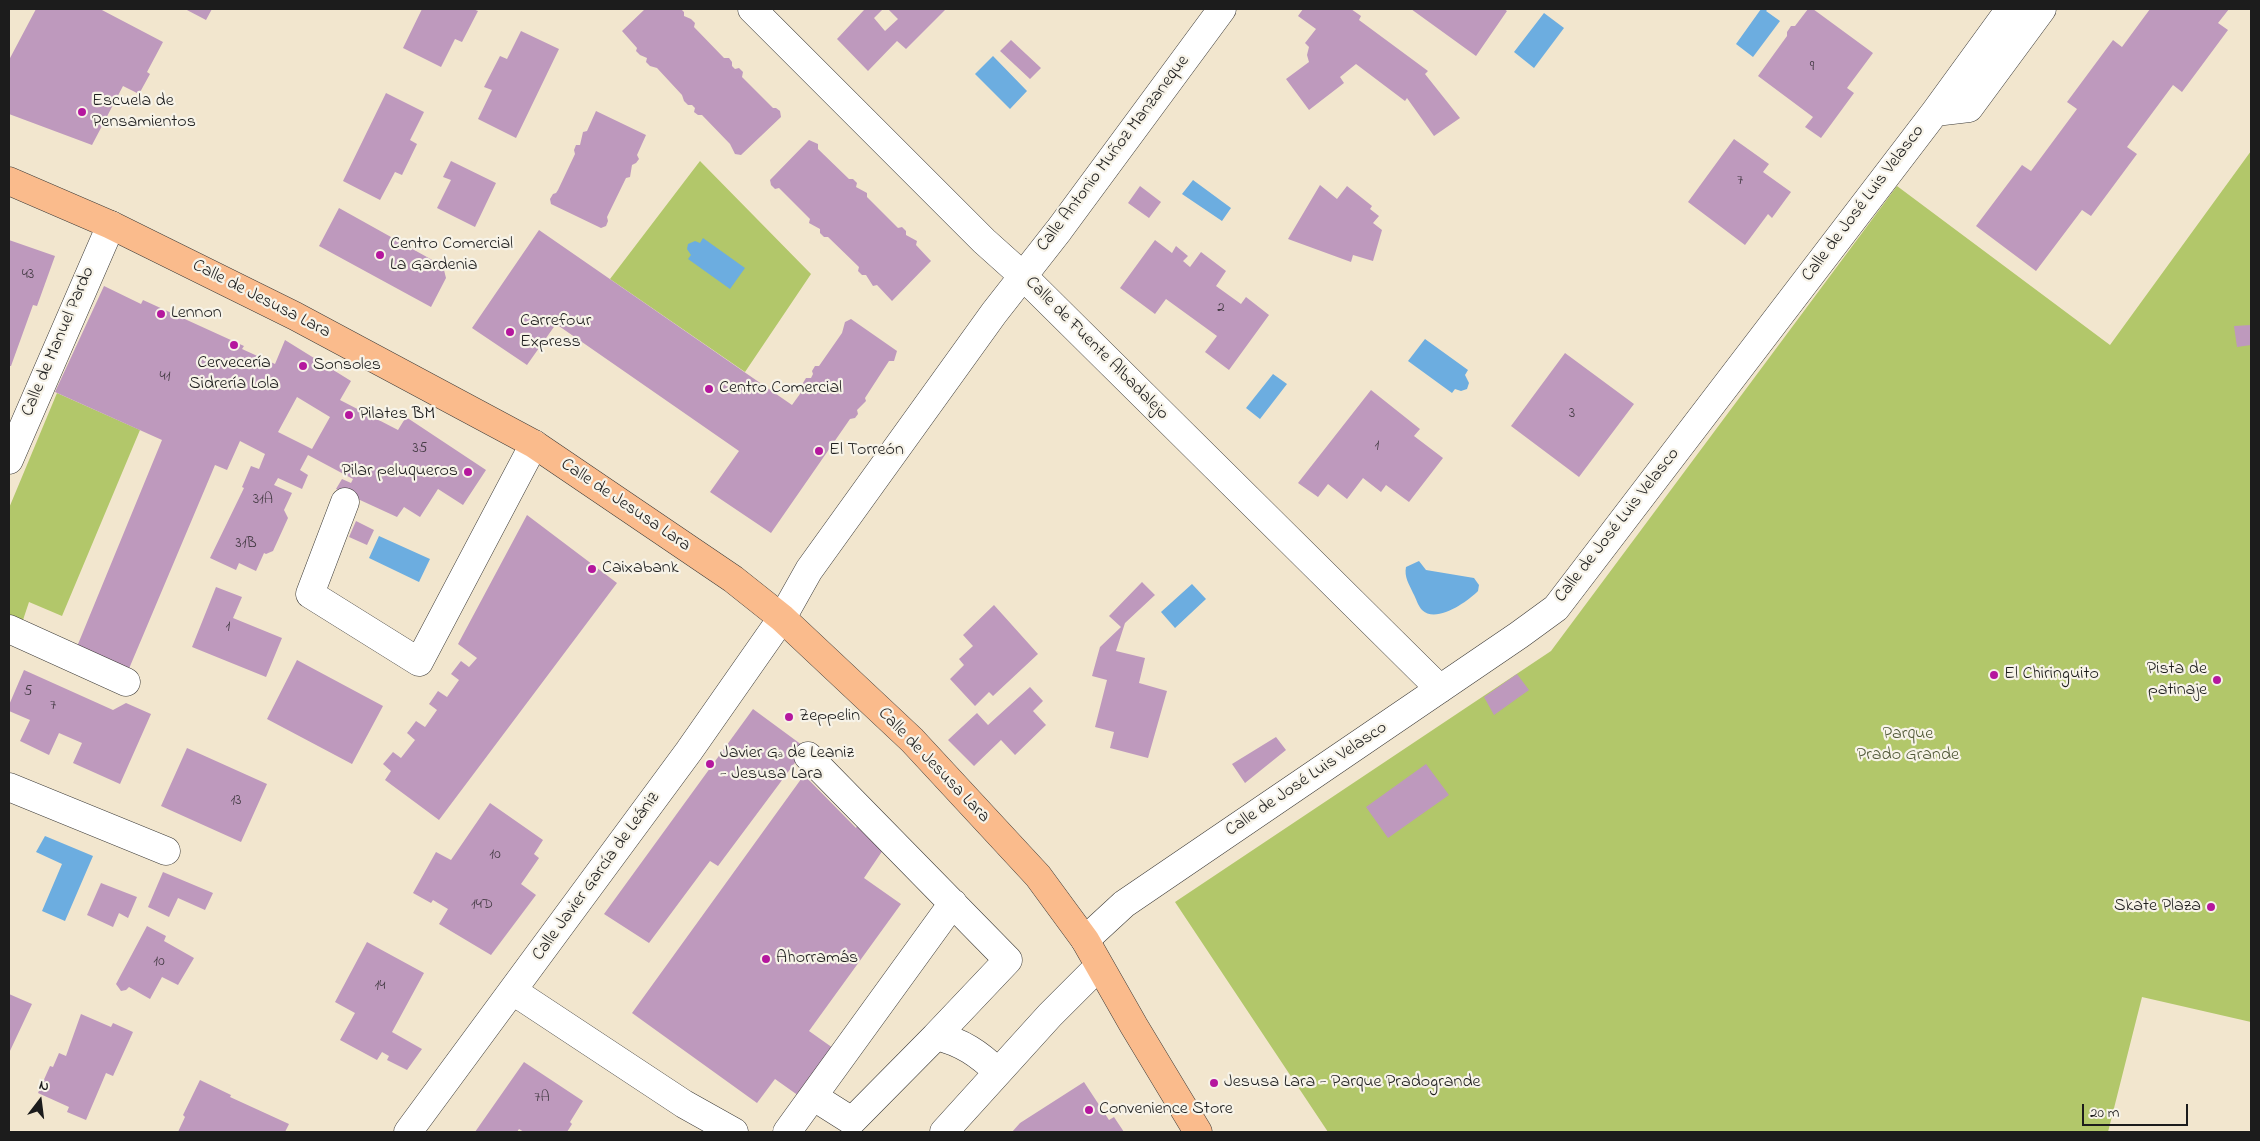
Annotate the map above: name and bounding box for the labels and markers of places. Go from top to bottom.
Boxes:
place label: Escuela de Pensamientos [92,91,196,134]
marker: Escuela de Pensamientos [76,106,88,118]
place label: Centro Comercial La Gardenia [390,234,513,276]
marker: Centro Comercial La Gardenia [374,249,386,261]
place label: Lennon [171,303,222,325]
marker: Lennon [155,308,167,320]
place label: Carrefour Express [520,311,591,354]
marker: Carrefour Express [504,326,516,338]
marker: Cervecería Sidrería Lola [228,339,240,351]
place label: Cervecería Sidrería Lola [189,353,279,396]
place label: Sonsoles [313,355,381,377]
marker: Sonsoles [297,360,309,372]
place label: Centro Comercial [719,378,842,400]
marker: Centro Comercial [703,383,715,395]
place label: Pilates BM [359,404,435,426]
marker: Pilates BM [343,409,355,421]
place label: El Torreón [829,440,904,462]
marker: El Torreón [813,445,825,457]
place label: Pilar peluqueros [342,461,458,483]
marker: Pilar peluqueros [462,466,474,478]
place label: Caixabank [602,558,679,580]
marker: Caixabank [586,563,598,575]
place label: Pista de patinaje [2147,659,2207,702]
place label: El Chiringuito [2004,664,2099,686]
marker: El Chiringuito [1988,669,2000,681]
marker: Pista de patinaje [2211,674,2223,686]
place label: Zeppelin [799,706,860,728]
marker: Zeppelin [783,711,795,723]
place label: Javier Gª de Leaniz - Jesusa Lara [720,743,854,786]
marker: Javier Gª de Leaniz - Jesusa Lara [704,758,716,770]
place label: Skate Plaza [2114,896,2201,918]
marker: Skate Plaza [2205,901,2217,913]
place label: Ahorramás [776,948,858,970]
marker: Ahorramás [760,953,772,965]
place label: Jesusa Lara - Parque Pradogrande [1224,1072,1481,1094]
marker: Jesusa Lara - Parque Pradogrande [1208,1077,1220,1089]
place label: Convenience Store [1099,1099,1233,1121]
marker: Convenience Store [1083,1104,1095,1116]

